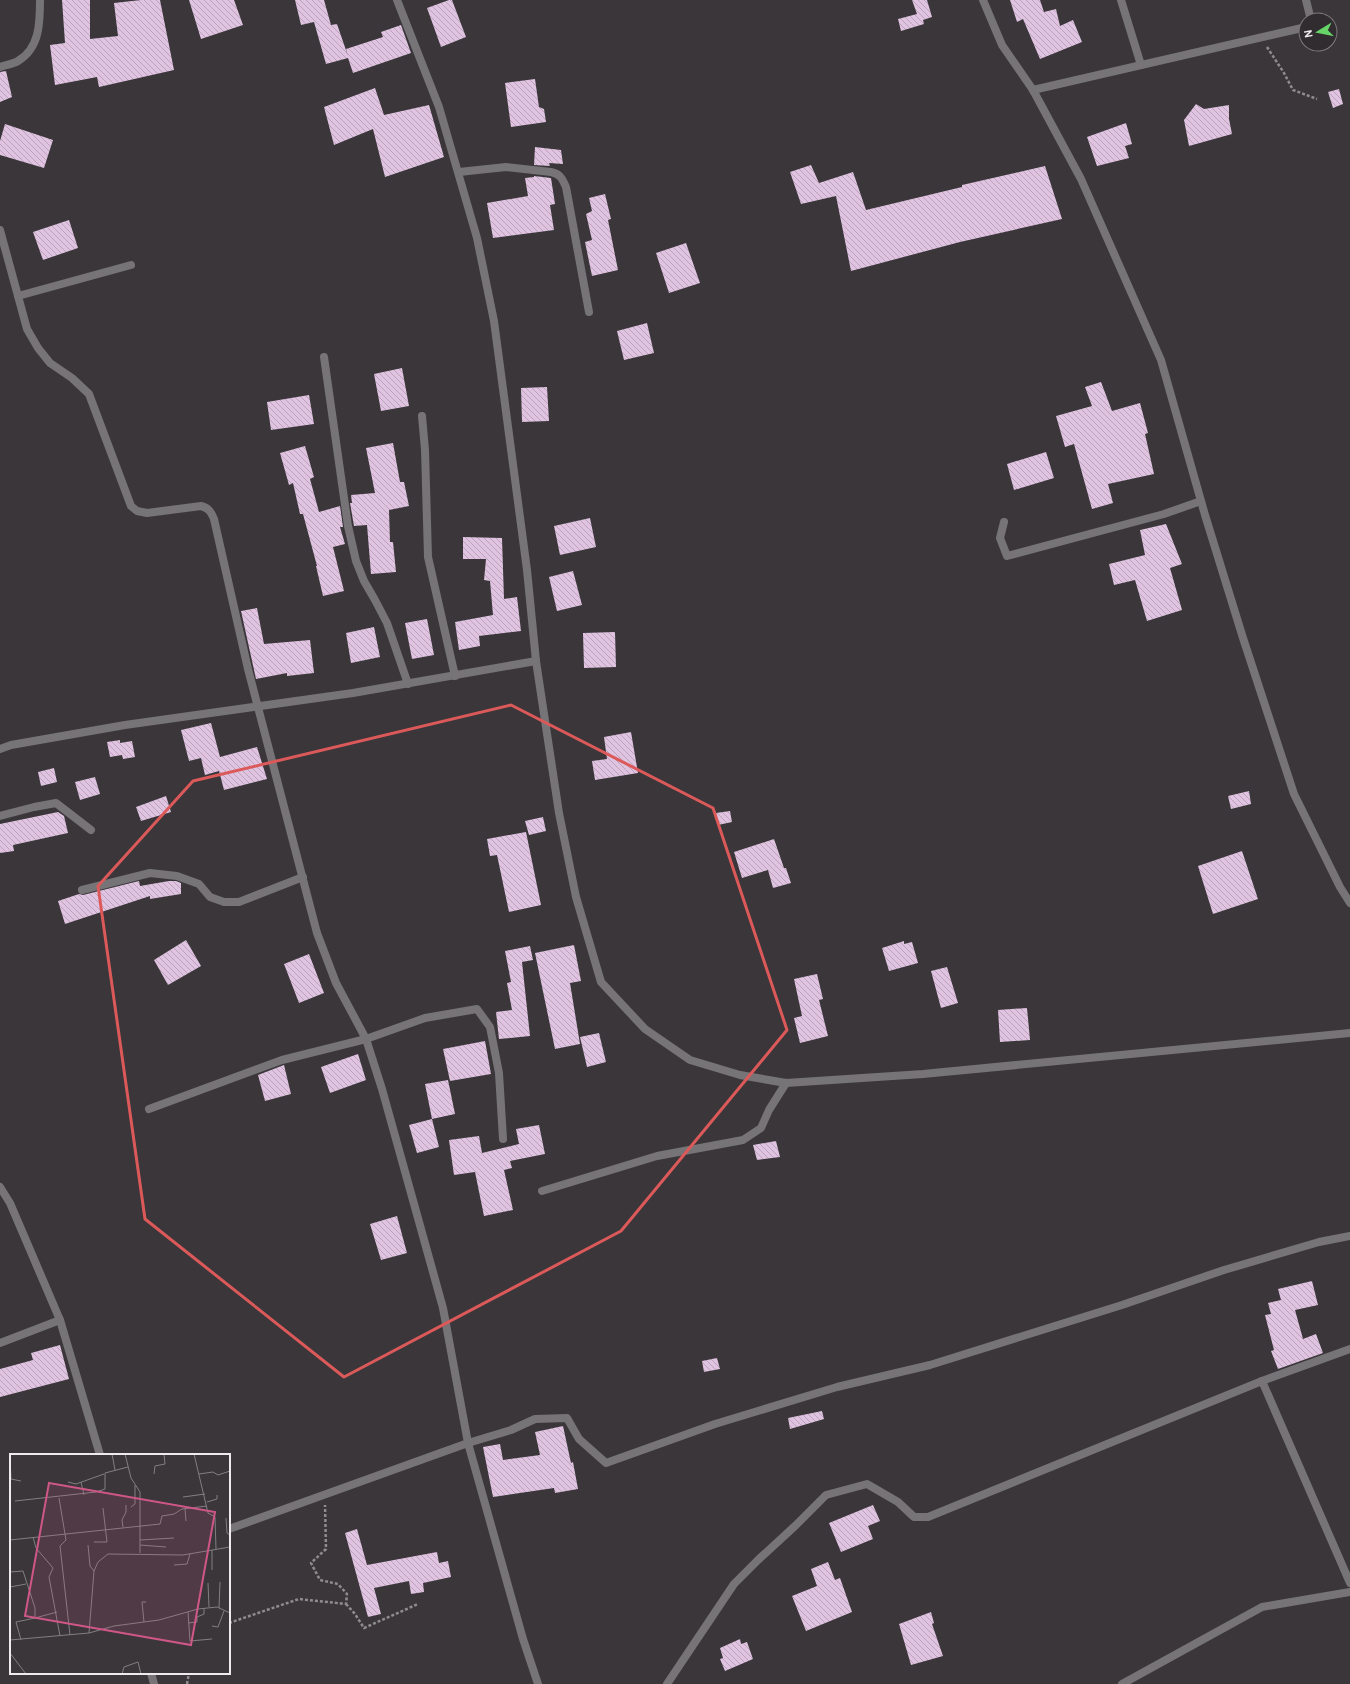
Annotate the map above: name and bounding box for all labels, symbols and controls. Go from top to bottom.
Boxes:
north arrow [1298,12,1338,52]
text: N [1302,28,1317,39]
inset map [10,1454,230,1674]

